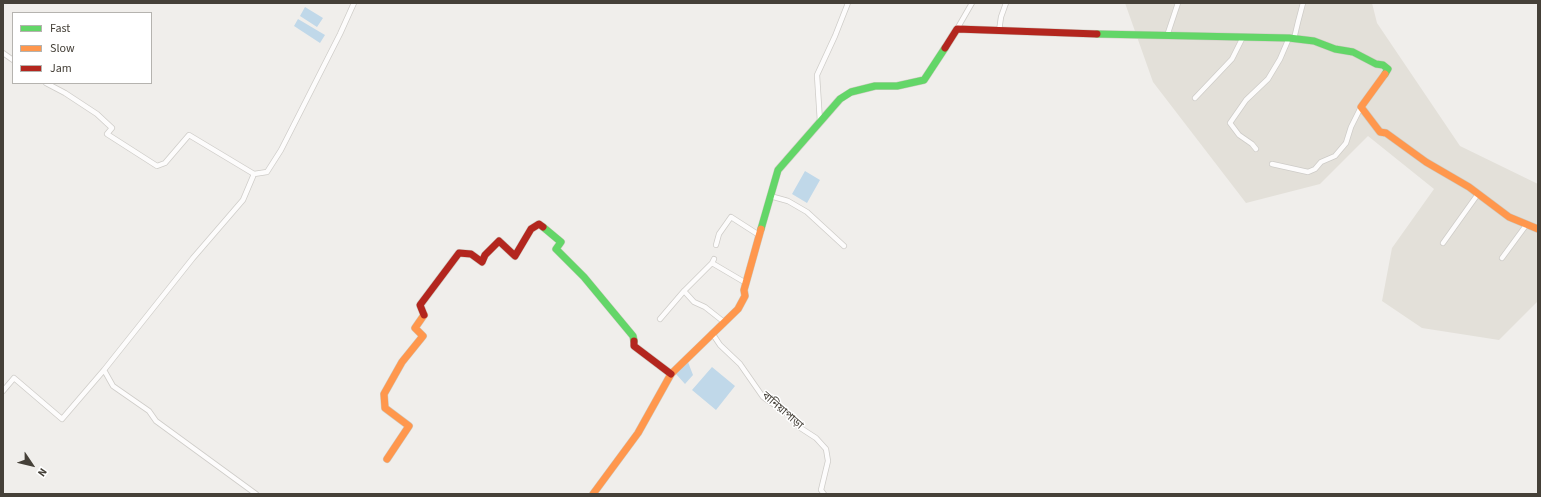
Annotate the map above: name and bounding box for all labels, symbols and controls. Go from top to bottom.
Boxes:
legend [12,12,152,84]
text: Fast [50,20,70,37]
text: Slow [50,40,75,57]
text: Jam [50,60,72,77]
street label: বানিয়াপাড়া [759,389,805,433]
north arrow [12,445,52,485]
text: N [34,465,50,479]

